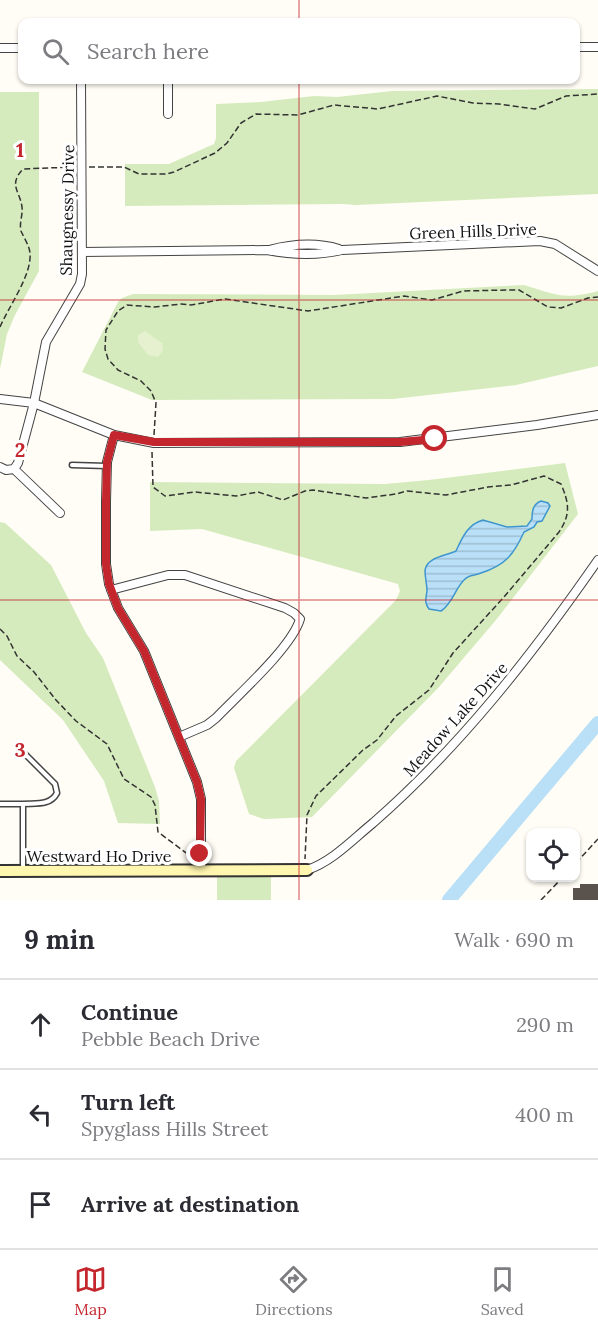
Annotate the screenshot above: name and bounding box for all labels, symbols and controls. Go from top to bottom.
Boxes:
search box [18,18,580,84]
icon: search [39,35,72,68]
text: Search here [87,37,209,65]
text: 1 [16,137,24,162]
street label: Shaugnessy Drive [56,144,78,276]
street label: Green Hills Drive [409,219,537,243]
route start [421,425,447,451]
text: 2 [15,437,25,462]
street label: Meadow Lake Drive [399,658,512,780]
text: 3 [14,737,26,762]
map controls [526,828,580,882]
button: locate [526,828,580,882]
route end [186,840,212,866]
street label: Westward Ho Drive [26,846,172,866]
text: 9 min [24,923,95,956]
text: Walk · 690 m [454,927,574,952]
text: Continue [81,998,178,1026]
icon: ahead [24,1008,57,1041]
text: 290 m [516,1012,574,1037]
text: Pebble Beach Drive [81,1026,260,1051]
text: Turn left [81,1088,175,1116]
icon: left [24,1098,57,1131]
text: 400 m [515,1102,574,1127]
text: Spyglass Hills Street [81,1116,269,1141]
icon: arrive [24,1188,57,1221]
text: Arrive at destination [81,1190,299,1218]
tab: Map [74,1263,107,1319]
tab: Directions [255,1263,333,1319]
tab: Saved [481,1263,524,1319]

